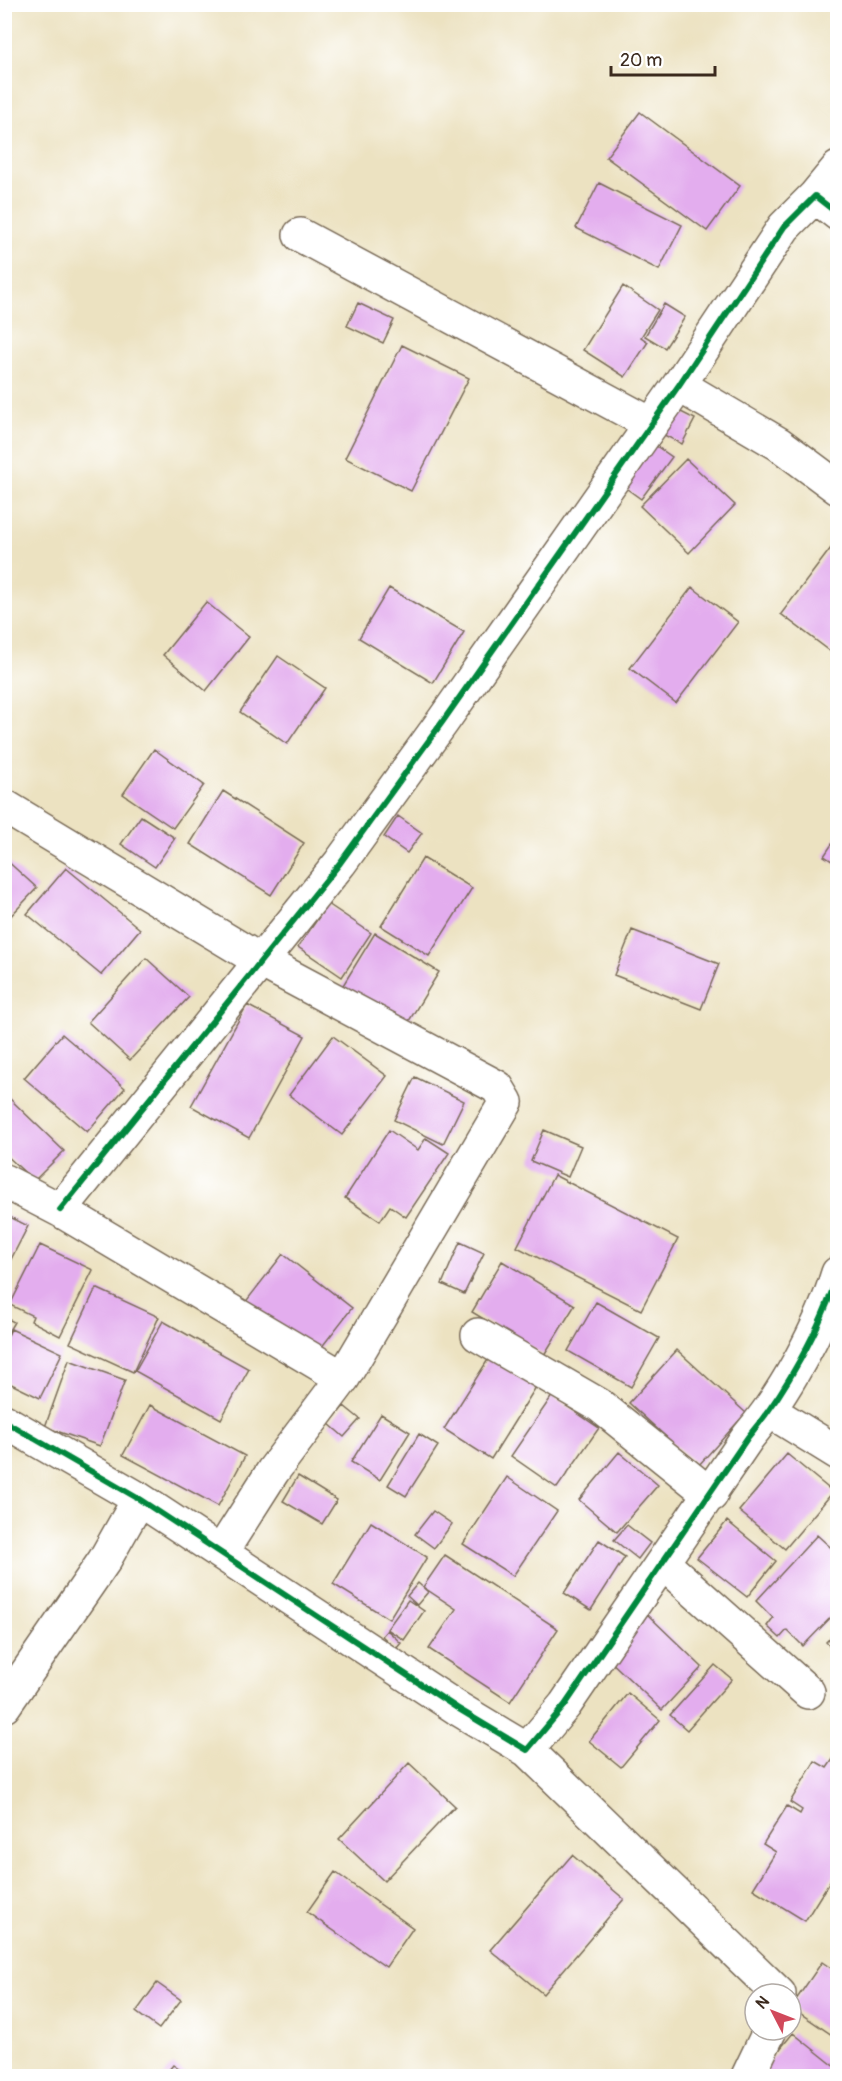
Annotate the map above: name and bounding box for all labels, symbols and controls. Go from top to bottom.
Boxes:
scale bar [611,39,714,77]
text: 20 m [620,49,662,72]
north arrow [743,1982,803,2042]
text: N [752,1992,774,2013]

